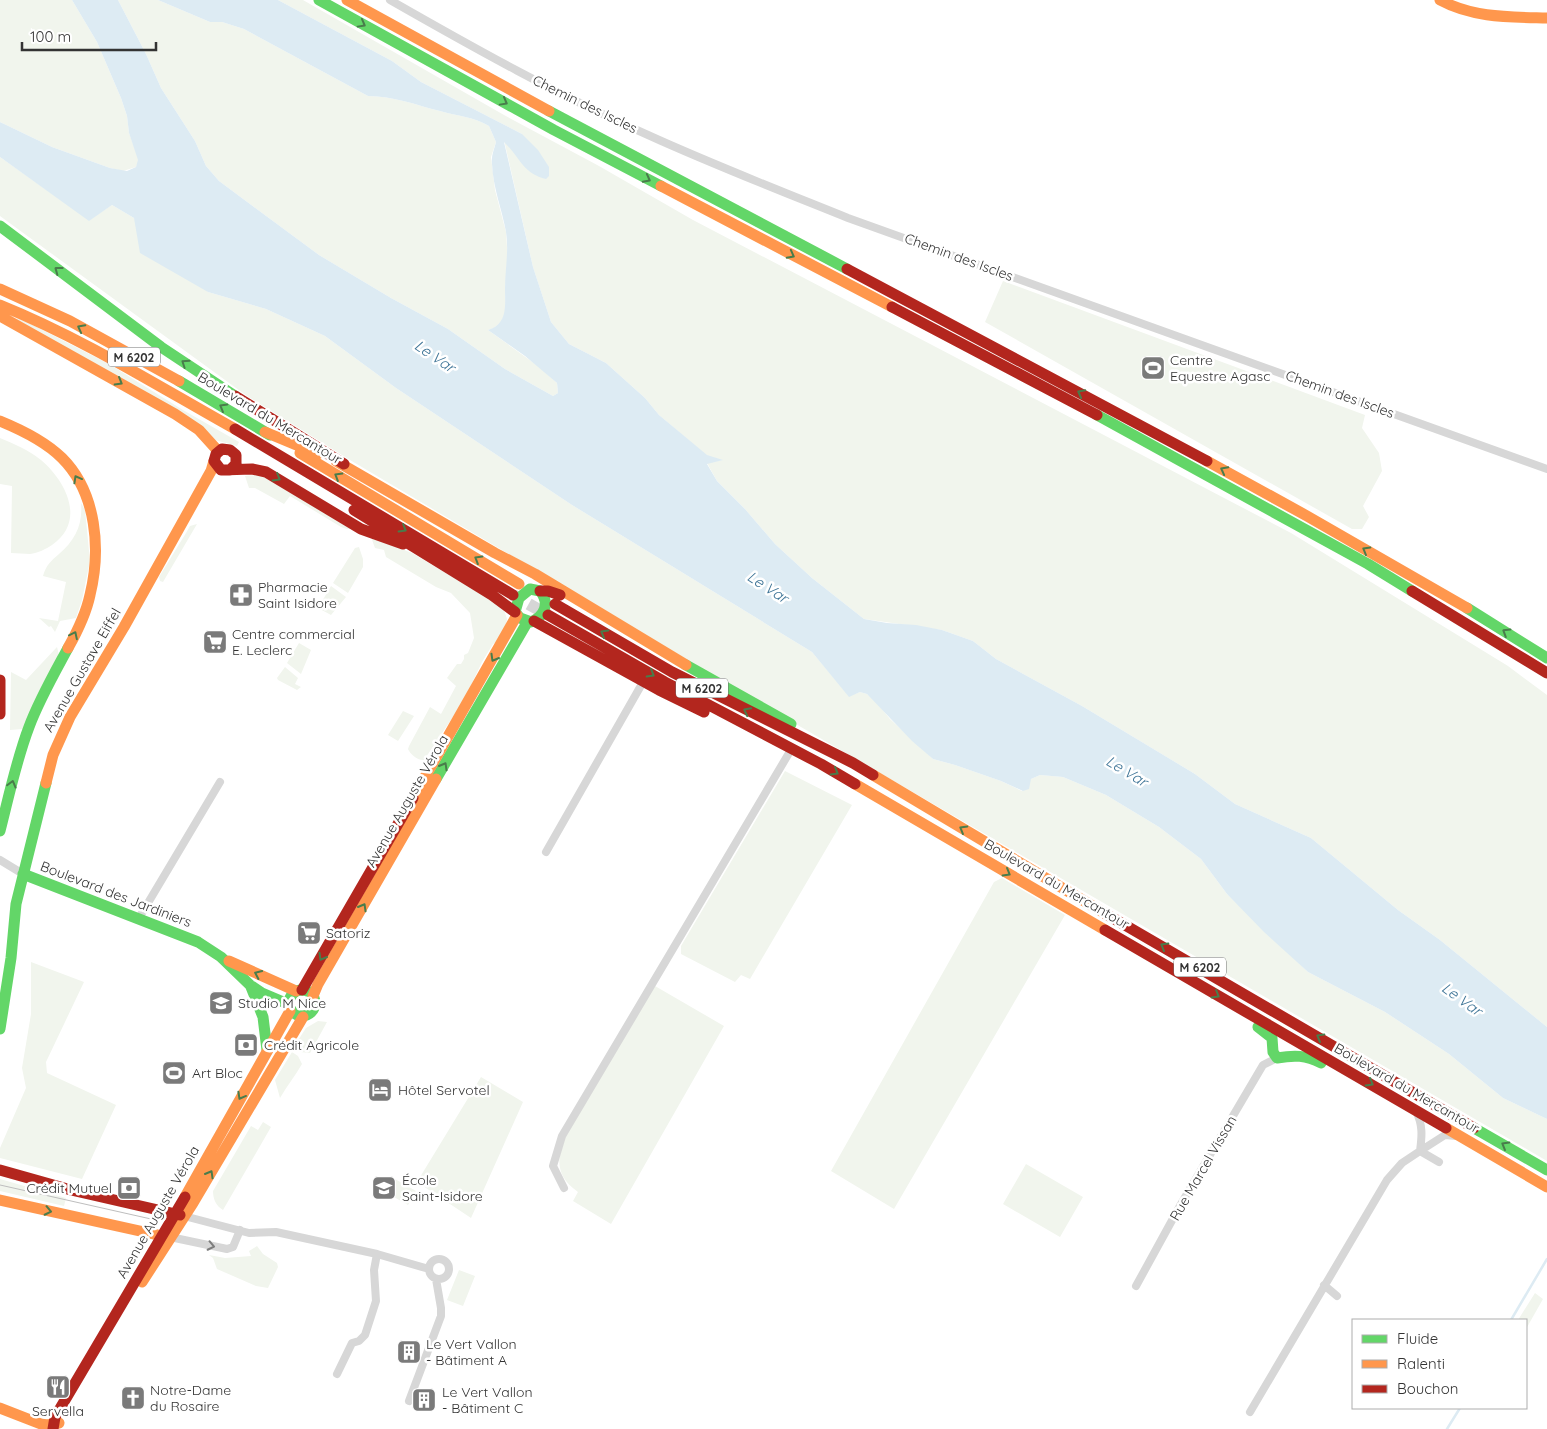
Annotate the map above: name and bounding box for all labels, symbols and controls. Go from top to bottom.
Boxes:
one-way arrow [356,18,365,28]
scale bar [22,20,156,52]
text: 100 m [30,27,71,46]
street label: Chemin des Iscles [530,71,640,137]
one-way arrow [498,96,507,106]
one-way arrow [642,173,651,183]
street label: Chemin des Iscles [902,229,1016,285]
one-way arrow [785,249,794,259]
one-way arrow [54,267,64,276]
one-way arrow [77,324,86,334]
water label: Le Var [411,335,461,378]
road number: M 6202 [108,348,160,367]
place label: Centre Equestre Agasc [1170,351,1270,385]
sports icon: Centre Equestre Agasc [1140,355,1166,381]
one-way arrow [181,360,190,369]
street label: Chemin des Iscles [1283,366,1397,422]
street label: Boulevard du Mercantour [195,368,346,469]
one-way arrow [114,376,123,386]
one-way arrow [1078,389,1087,399]
one-way arrow [219,404,228,414]
one-way arrow [1221,466,1230,476]
one-way arrow [271,471,280,481]
one-way arrow [334,472,343,482]
one-way arrow [73,475,83,484]
one-way arrow [397,523,406,533]
one-way arrow [1362,546,1371,556]
one-way arrow [474,555,483,565]
water label: Le Var [744,567,794,608]
place label: Pharmacie Saint Isidore [258,578,337,612]
pharmacy icon: Pharmacie Saint Isidore [228,582,254,608]
street label: Avenue Gustave Eiffel [39,605,125,735]
place label: Centre commercial E. Leclerc [232,625,355,659]
supermarket icon: Centre commercial E. Leclerc [202,629,228,655]
one-way arrow [601,629,610,639]
one-way arrow [1502,629,1511,639]
one-way arrow [68,631,78,640]
one-way arrow [491,653,501,662]
one-way arrow [645,668,654,678]
road number: M 6202 [676,678,728,698]
one-way arrow [743,707,752,717]
street label: Avenue Auguste Vérola [362,731,452,871]
water label: Le Var [1103,751,1153,792]
one-way arrow [438,763,448,772]
one-way arrow [829,766,838,776]
one-way arrow [6,779,17,788]
one-way arrow [959,826,968,836]
street label: Boulevard du Mercantour [981,835,1134,933]
street label: Boulevard des Jardiniers [38,857,194,931]
one-way arrow [1001,866,1010,876]
one-way arrow [356,903,366,912]
supermarket icon: Satoriz [296,920,322,946]
place label: Satoriz [326,924,371,942]
one-way arrow [1160,943,1169,953]
one-way arrow [318,952,328,961]
road number: M 6202 [1174,958,1226,976]
one-way arrow [254,970,263,980]
water label: Le Var [1438,978,1488,1021]
one-way arrow [1211,988,1220,998]
school or university icon: Studio M Nice [208,990,234,1016]
place label: Studio M Nice [238,994,326,1012]
bank icon: Crédit Agricole [233,1032,259,1058]
one-way arrow [1316,1033,1325,1043]
place label: Crédit Agricole [264,1036,359,1054]
street label: Boulevard du Mercantour [1331,1039,1484,1137]
sports icon: Art Bloc [161,1060,187,1086]
place label: Art Bloc [192,1064,243,1082]
hotel icon: Hôtel Servotel [367,1077,393,1103]
one-way arrow [1365,1077,1374,1087]
place label: Hôtel Servotel [398,1081,490,1099]
one-way arrow [237,1090,247,1099]
street label: Rue Marcel Vissan [1166,1112,1240,1224]
street label: Avenue Auguste Vérola [113,1142,203,1282]
one-way arrow [1501,1142,1510,1152]
one-way arrow [203,1171,213,1180]
place label: École Saint-Isidore [402,1171,483,1205]
bank icon: Crédit Mutuel [116,1175,142,1201]
school or university icon: École Saint-Isidore [371,1175,397,1201]
place label: Crédit Mutuel [26,1179,112,1197]
one-way arrow [43,1205,52,1216]
one-way arrow [206,1240,215,1251]
legend [1352,1319,1527,1409]
text: Fluide [1397,1329,1438,1348]
place label: Le Vert Vallon - Bâtiment A [426,1335,517,1369]
building icon: Le Vert Vallon - Bâtiment A [396,1339,422,1365]
text: Ralenti [1397,1354,1445,1373]
restaurant icon: Servella [45,1374,71,1400]
text: Bouchon [1397,1379,1458,1398]
place label: Notre-Dame du Rosaire [150,1381,231,1415]
place label: Le Vert Vallon - Bâtiment C [442,1383,533,1417]
church icon: Notre-Dame du Rosaire [120,1385,146,1411]
building icon: Le Vert Vallon - Bâtiment C [411,1387,437,1413]
place label: Servella [32,1402,84,1420]

